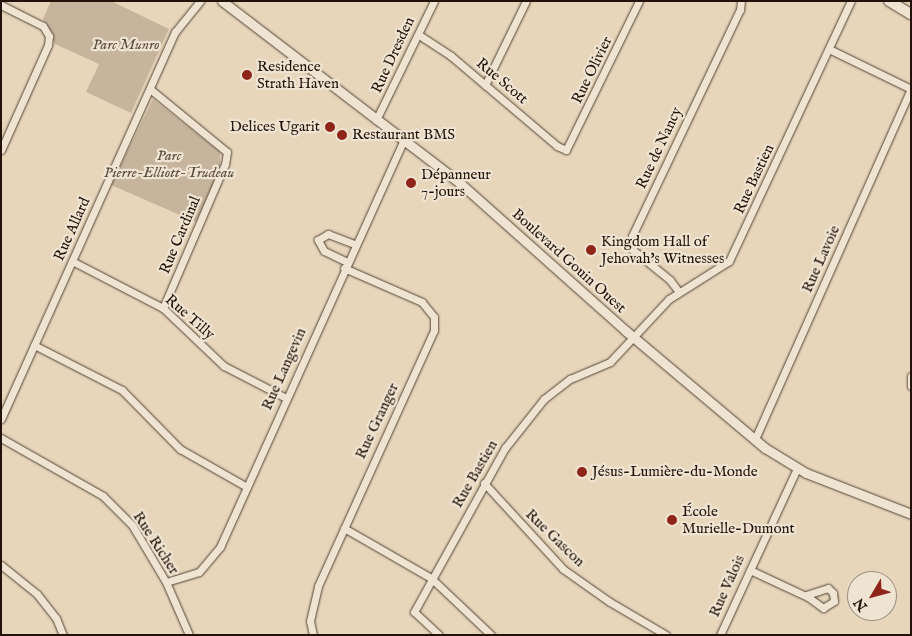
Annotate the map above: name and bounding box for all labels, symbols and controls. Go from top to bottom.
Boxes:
street label: Rue Dresden [368,14,418,96]
street label: Rue Olivier [568,33,616,107]
park label: Parc Munro [92,36,160,54]
street label: Rue Scott [473,54,531,108]
place label: Residence Strath Haven [257,57,339,92]
marker: Residence Strath Haven [241,69,253,81]
street label: Rue de Nancy [632,104,686,192]
place label: Delices Ugarit [230,118,320,136]
marker: Delices Ugarit [324,121,336,133]
place label: Restaurant BMS [352,126,455,144]
marker: Restaurant BMS [336,129,348,141]
street label: Rue Bastien [730,141,778,217]
park label: Parc Pierre-Elliott-Trudeau [104,146,234,181]
place label: Dépanneur 7-jours [421,165,491,200]
marker: Dépanneur 7-jours [405,177,417,189]
street label: Rue Cardinal [156,193,204,277]
street label: Rue Allard [50,194,94,264]
street label: Boulevard Gouin Ouest [508,205,630,317]
street label: Rue Lavoie [798,223,844,295]
place label: Kingdom Hall of Jehovah's Witnesses [601,232,724,267]
marker: Kingdom Hall of Jehovah's Witnesses [585,244,597,256]
street label: Rue Tilly [162,291,218,343]
street label: Rue Langevin [258,325,310,413]
street label: Rue Granger [352,380,402,462]
street label: Rue Bastien [448,437,502,511]
place label: Jésus-Lumière-du-Monde [592,463,758,481]
marker: Jésus-Lumière-du-Monde [576,466,588,478]
place label: École Murielle-Dumont [682,502,795,537]
street label: Rue Gascon [522,505,588,571]
street label: Rue Richer [129,508,183,578]
marker: École Murielle-Dumont [666,514,678,526]
street label: Rue Valois [705,552,749,620]
north arrow [847,571,897,621]
text: N [850,594,872,615]

